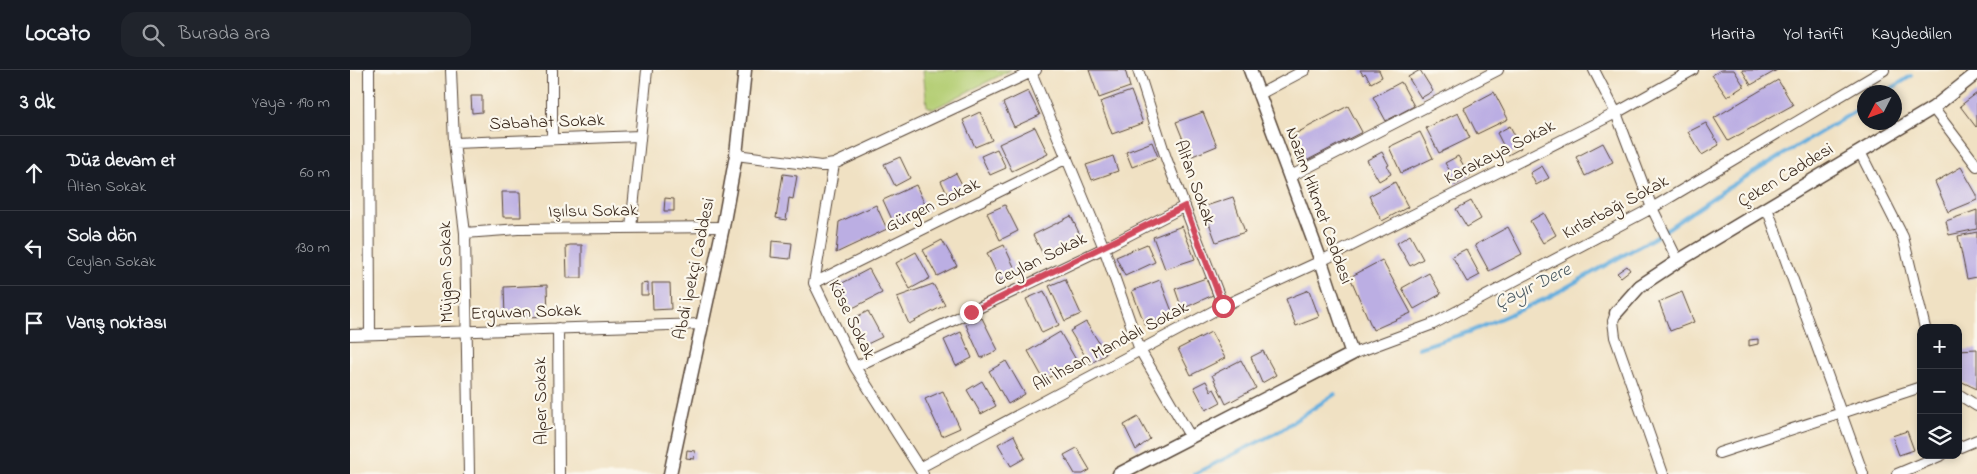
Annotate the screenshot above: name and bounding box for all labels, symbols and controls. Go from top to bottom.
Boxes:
search box [121,12,471,57]
text: Locato [25,17,91,52]
icon: search [139,21,167,49]
text: Burada ara [179,21,270,48]
text: Harita [1710,22,1755,48]
text: Yol tarifi [1783,22,1844,48]
text: Kaydedilen [1872,22,1952,48]
north arrow [1857,85,1902,130]
text: 3 dk [20,88,55,118]
text: Yaya · 190 m [252,91,330,115]
street label: Sabahat Sokak [489,108,605,138]
street label: Karakaya Sokak [1440,114,1560,192]
street label: Nazım Hikmet Caddesi [1277,124,1359,288]
street label: Altan Sokak [1167,137,1221,229]
street label: Çeken Caddesi [1733,137,1839,215]
text: Düz devam et [67,148,176,175]
icon: ahead [20,159,48,187]
text: 60 m [300,161,330,185]
street label: Kırlarbağı Sokak [1558,169,1674,248]
street label: Gürgen Sokak [881,172,985,241]
text: Altan Sokak [67,175,146,199]
street label: Abdi İpekçi Caddesi [667,196,723,342]
street label: Işılsu Sokak [548,198,638,226]
street label: Müjgan Sokak [433,221,462,323]
text: Sola dön [67,223,137,250]
street label: Ceylan Sokak [990,226,1092,294]
icon: left [20,234,48,262]
text: 130 m [295,236,330,260]
text: Ceylan Sokak [67,250,156,274]
water label: Çayır Dere [1490,256,1577,317]
street label: Köse Sokak [821,276,882,364]
street label: Ali İhsan Mandalı Sokak [1029,295,1194,399]
route start [1212,295,1235,318]
street label: Erguvan Sokak [470,298,582,329]
route end [960,301,983,324]
icon: arrive [20,309,48,337]
text: Varış noktası [67,310,167,337]
map controls [1917,324,1962,459]
button: + [1917,324,1962,369]
street label: Alper Sokak [528,357,556,445]
button: − [1917,369,1962,414]
button: layers [1917,414,1962,459]

